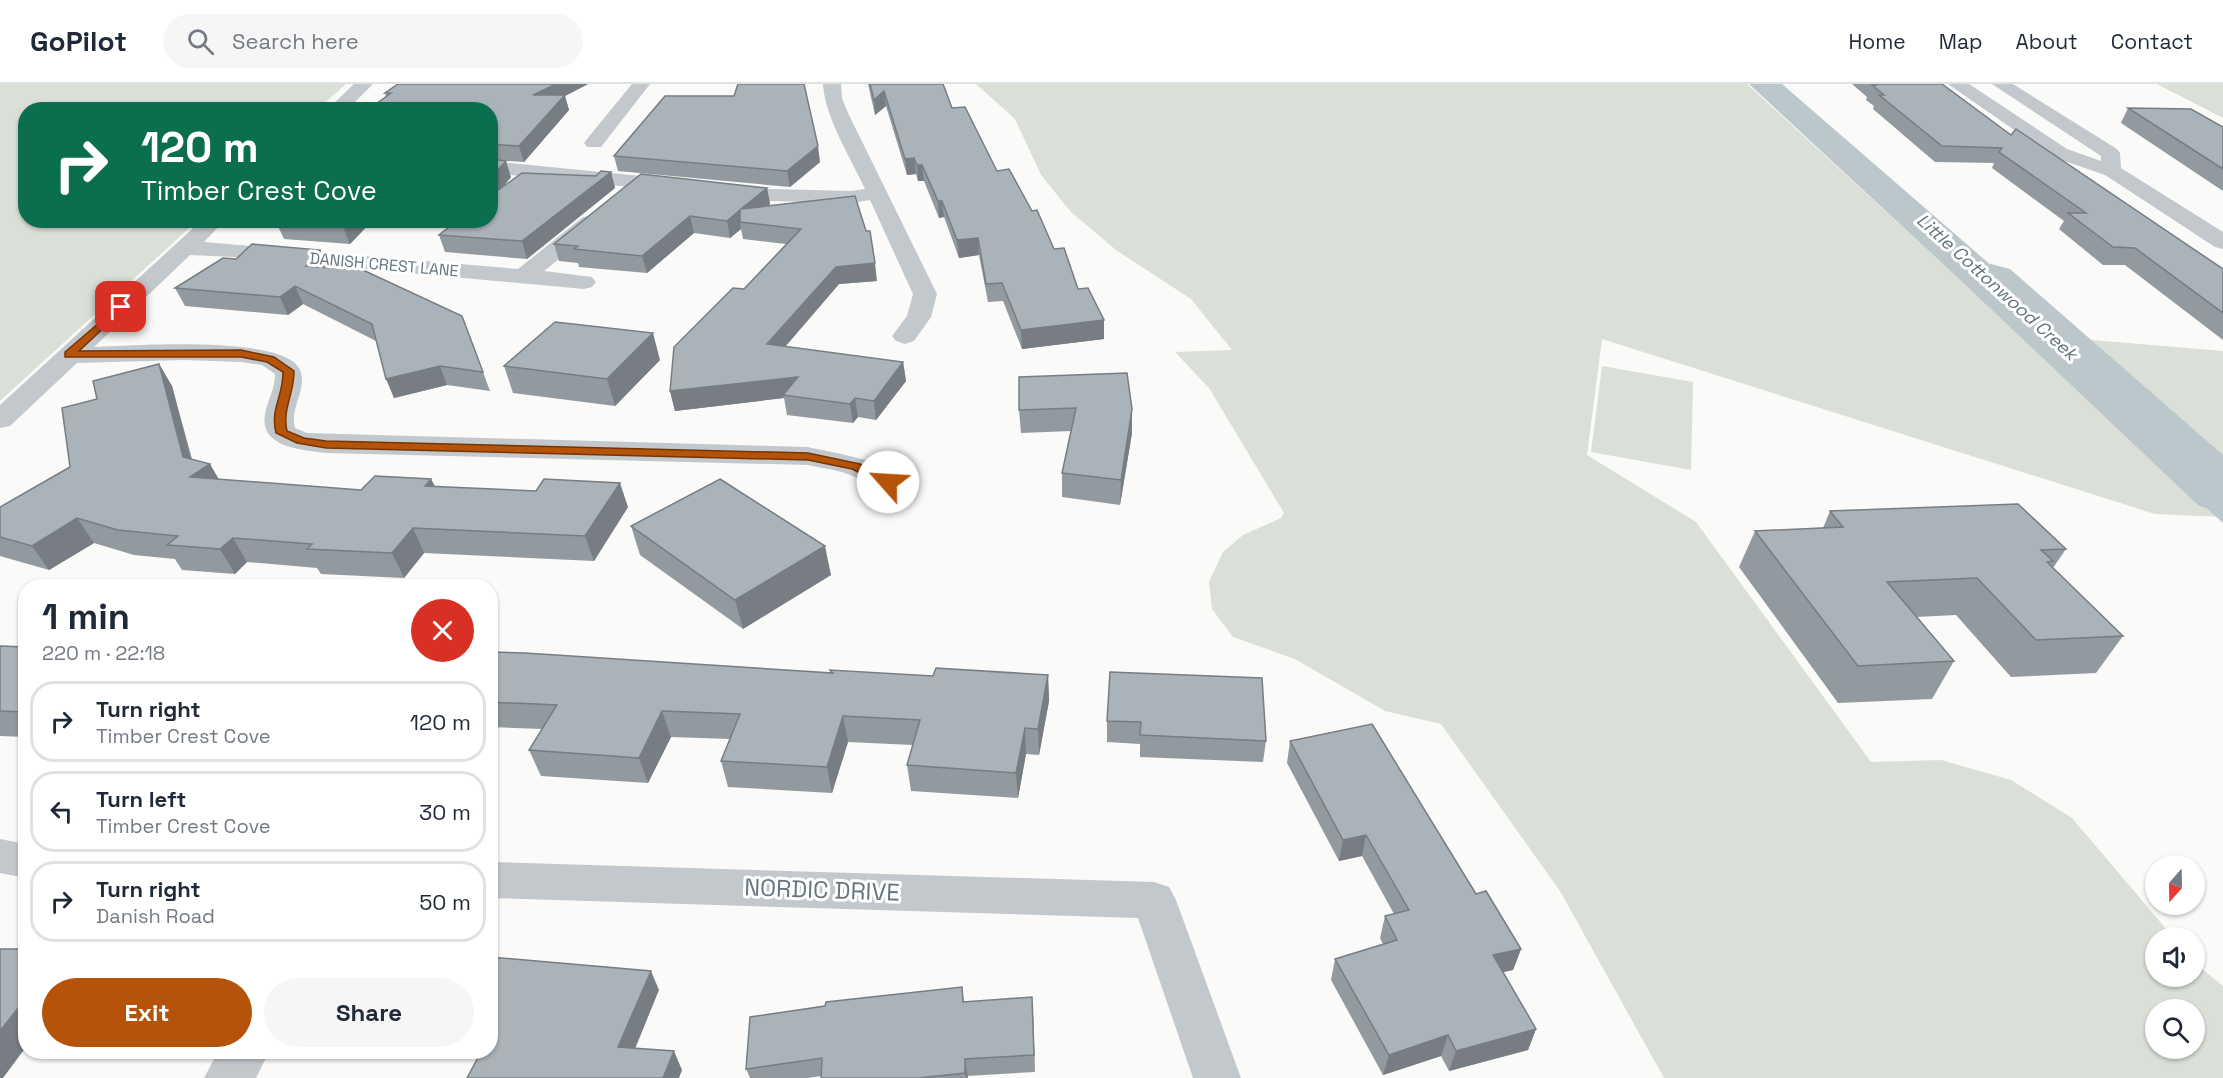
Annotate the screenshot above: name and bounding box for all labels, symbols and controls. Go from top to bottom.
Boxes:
search box [163,14,583,68]
text: GoPilot [30,23,127,59]
icon: search [184,25,217,58]
text: Search here [232,27,359,55]
text: Home [1848,28,1906,55]
text: Map [1939,28,1983,55]
text: About [2016,28,2078,55]
text: Contact [2111,28,2193,55]
text: 120 m [141,121,259,174]
icon: right [42,126,120,204]
text: Timber Crest Cove [141,173,377,208]
water label: Little Cottonwood Creek [1912,208,2084,366]
street label: DANISH CREST LANE [308,248,459,281]
pin [95,281,146,332]
icon: arrive [104,290,137,323]
position arrow [856,450,920,514]
text: 1 min [42,594,130,640]
button: close [411,599,474,662]
text: 220 m · 22:18 [42,640,165,666]
text: Turn right [96,695,201,723]
icon: right [45,705,78,738]
text: 120 m [410,708,471,736]
text: Timber Crest Cove [96,723,271,749]
text: Turn left [96,785,186,813]
icon: left [45,795,78,828]
text: 30 m [419,798,471,826]
text: Timber Crest Cove [96,813,271,839]
north arrow [2145,855,2205,915]
map controls [2145,855,2205,1059]
street label: NORDIC DRIVE [744,871,900,908]
text: Turn right [96,875,201,903]
icon: right [45,885,78,918]
text: 50 m [419,888,471,916]
text: Danish Road [96,903,215,929]
button: sound [2145,927,2205,987]
button: Exit [42,978,252,1047]
button: Share [264,978,474,1047]
button: search [2145,999,2205,1059]

